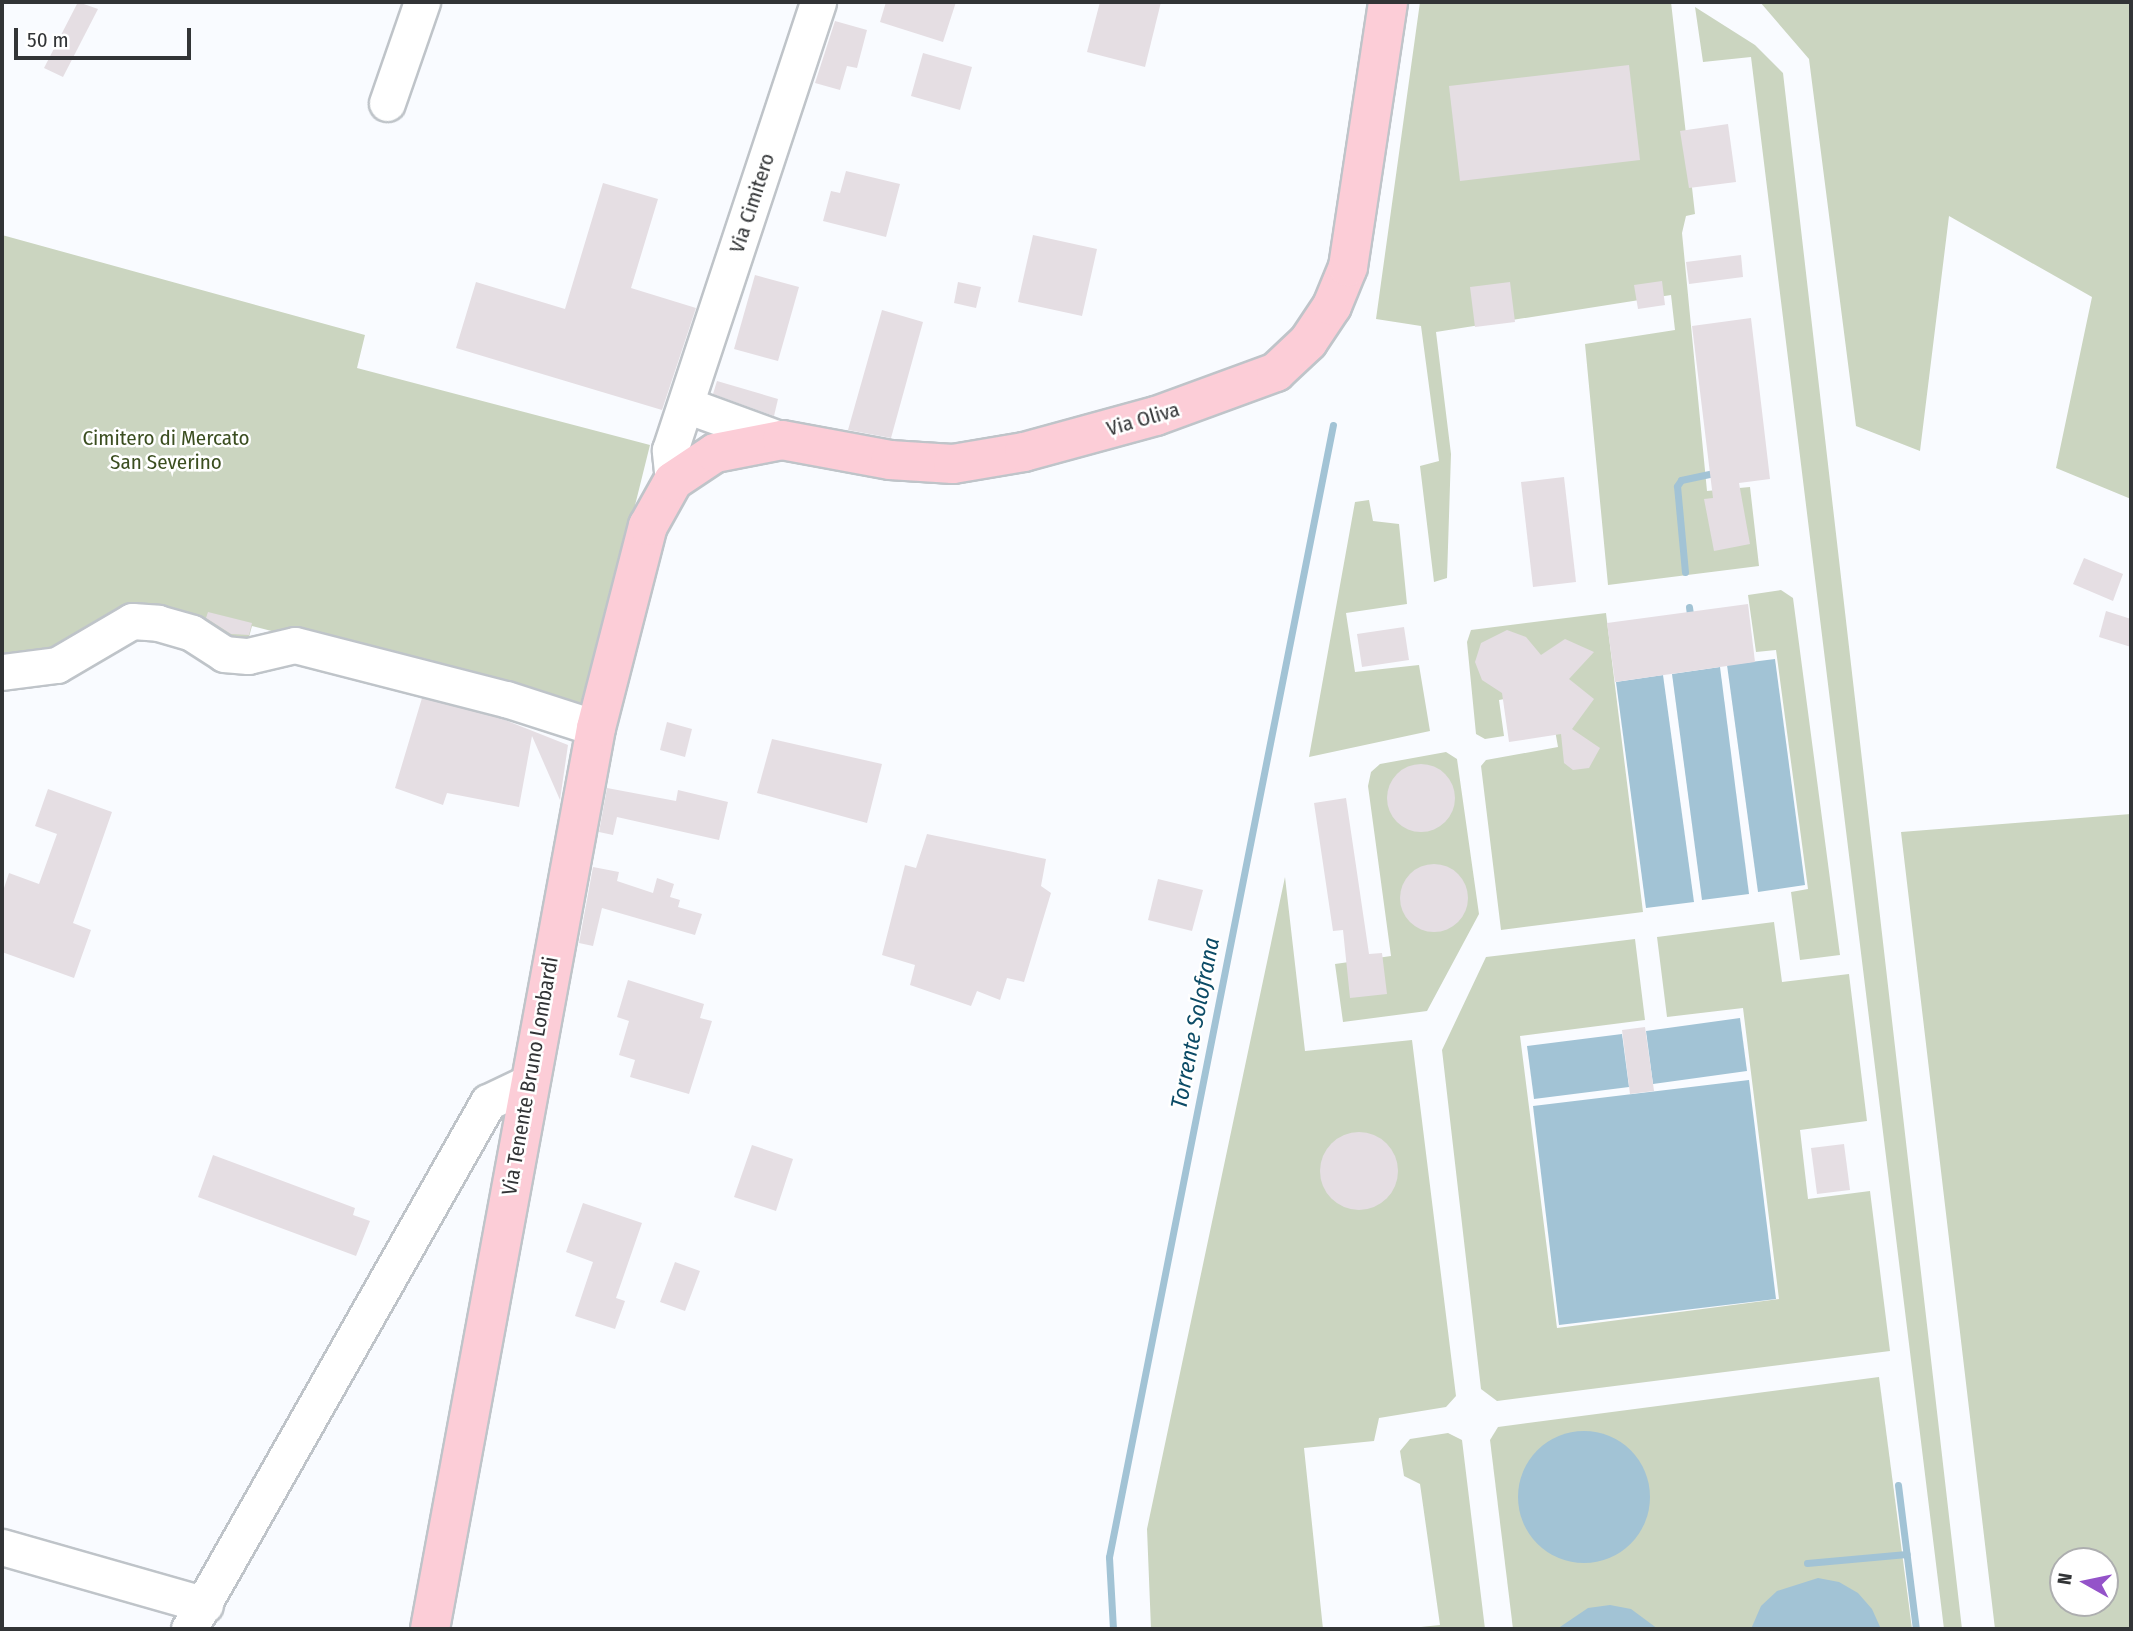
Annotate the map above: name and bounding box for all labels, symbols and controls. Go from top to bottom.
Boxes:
scale bar [18,14,194,58]
text: 50 m [27,27,69,53]
street label: Via Cimitero [724,150,780,256]
street label: Via Oliva [1104,397,1182,441]
park label: Cimitero di Mercato San Severino [82,425,250,475]
water label: Torrente Solofrana [1165,935,1225,1111]
street label: Via Tenente Bruno Lombardi [497,955,563,1197]
north arrow [2049,1547,2119,1617]
text: N [2052,1572,2077,1586]

